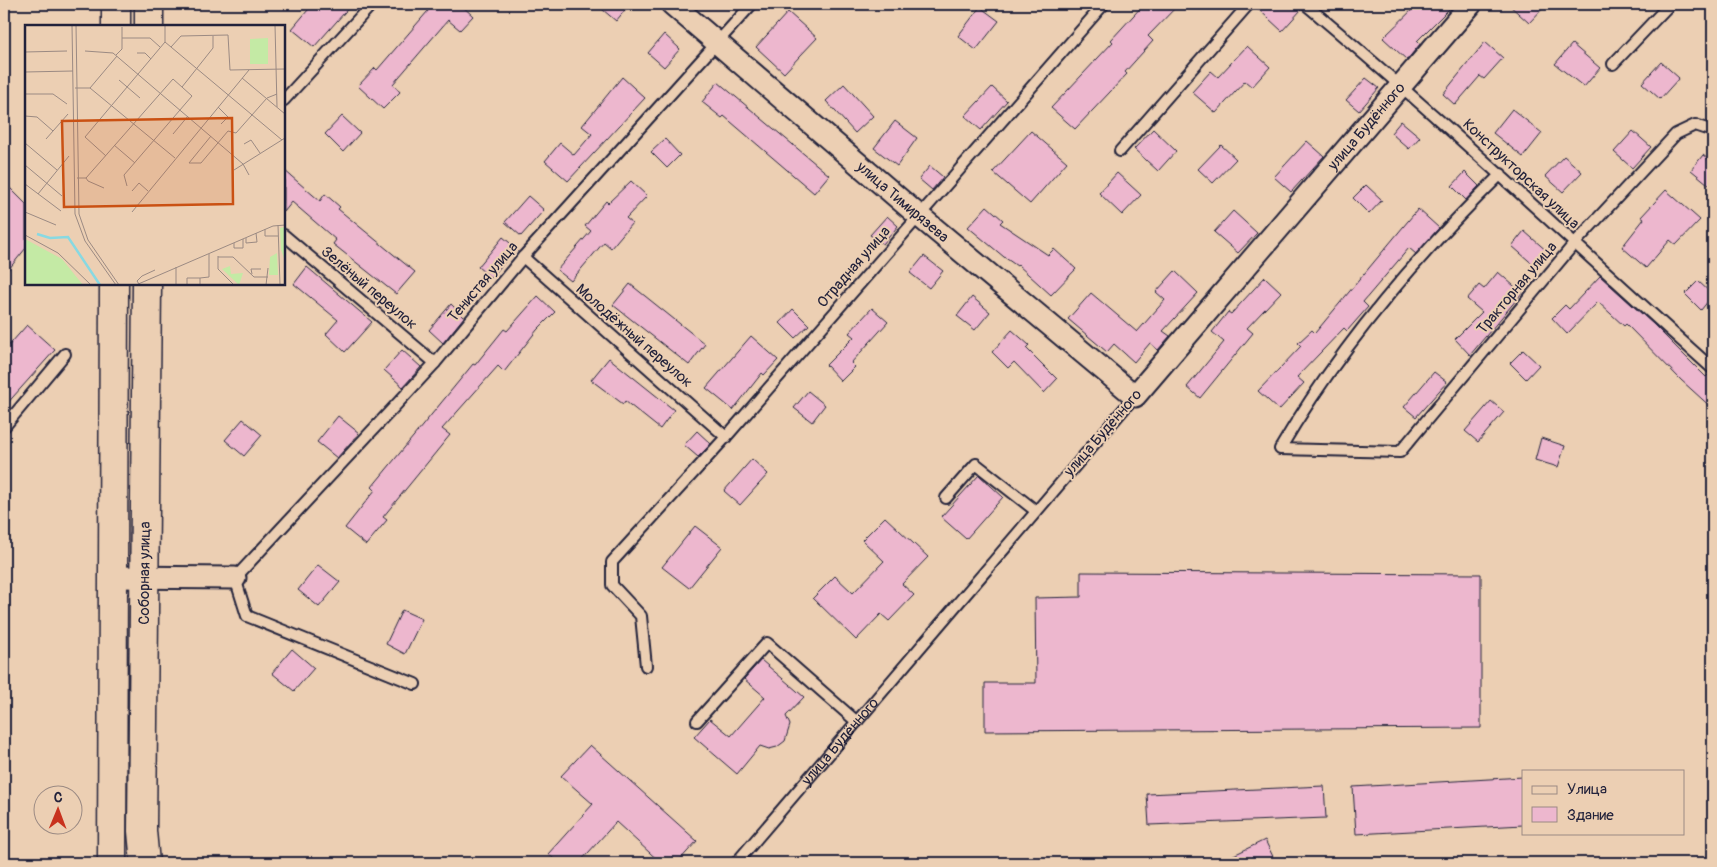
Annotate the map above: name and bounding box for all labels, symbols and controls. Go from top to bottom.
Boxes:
inset map [25,25,285,285]
street label: улица Будённого [1323,78,1409,175]
street label: Конструкторская улица [1459,115,1583,233]
street label: улица Тимирязева [852,156,953,246]
street label: Отрадная улица [813,222,895,312]
street label: Тенистая улица [444,238,522,326]
street label: Тракторная улица [1473,238,1561,338]
street label: Зелёный переулок [317,242,421,334]
street label: Молодёжный переулок [572,280,697,392]
street label: улица Будённого [1059,386,1146,481]
street label: Соборная улица [134,521,154,625]
street label: улица Будённого [797,694,883,790]
legend [1522,770,1684,834]
text: Улица [1567,780,1607,799]
north arrow [32,784,82,834]
text: С [54,789,63,806]
text: Здание [1567,806,1614,825]

